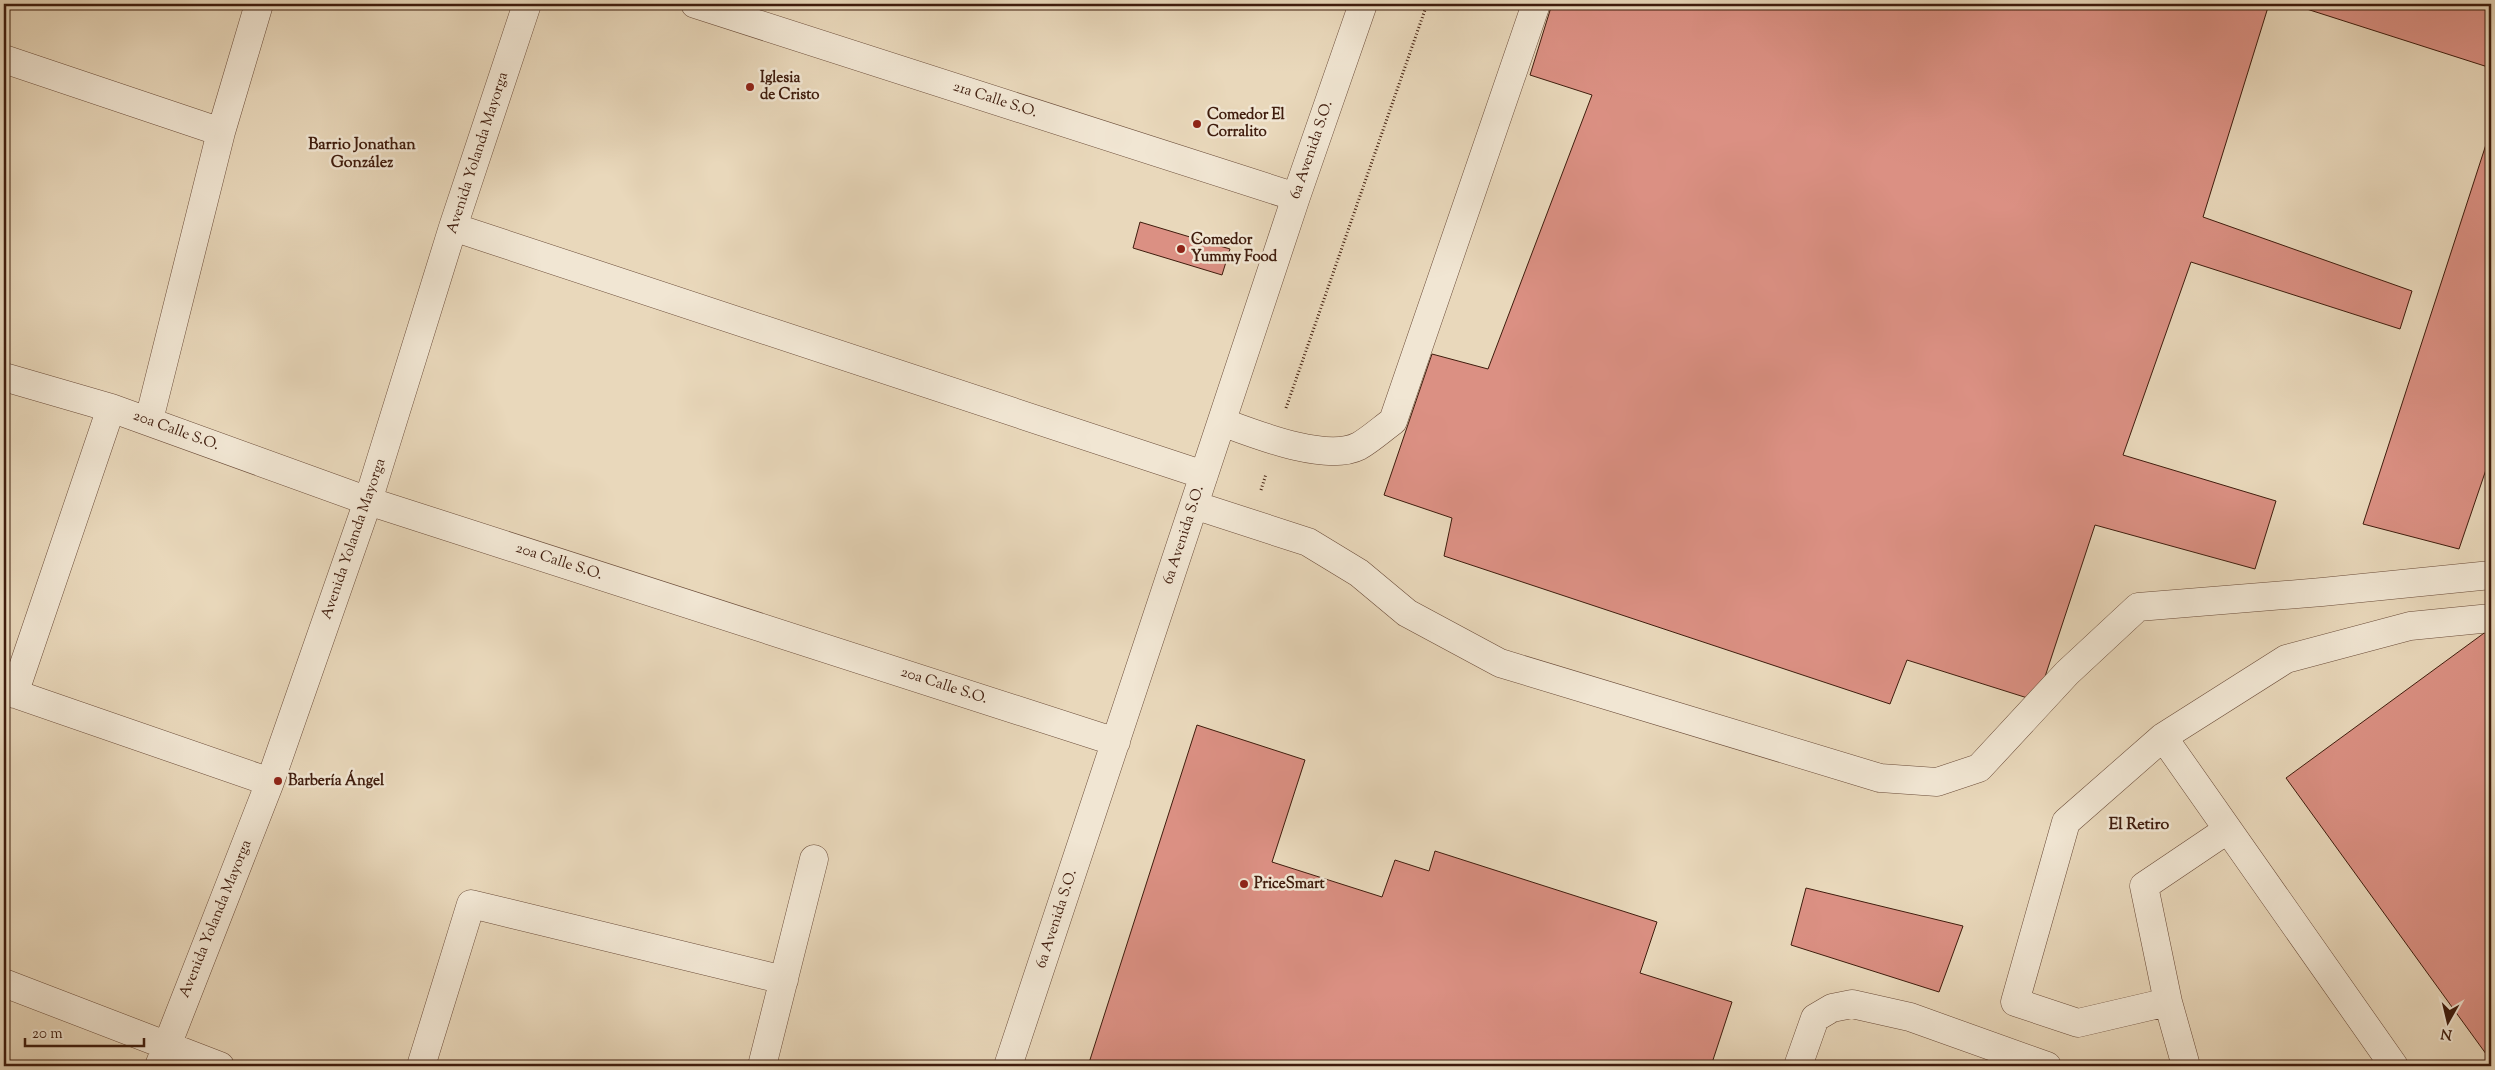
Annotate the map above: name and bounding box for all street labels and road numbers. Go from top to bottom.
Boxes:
street label: Avenida Yolanda Mayorga [442,69,514,237]
street label: 21a Calle S.O. [950,76,1040,124]
street label: 6a Avenida S.O. [1285,98,1339,202]
street label: 20a Calle S.O. [130,406,222,456]
street label: Avenida Yolanda Mayorga [317,456,391,622]
street label: 6a Avenida S.O. [1158,483,1210,587]
street label: 20a Calle S.O. [513,538,605,586]
street label: 20a Calle S.O. [898,662,990,710]
street label: Avenida Yolanda Mayorga [175,837,257,1001]
street label: 6a Avenida S.O. [1031,867,1083,971]

